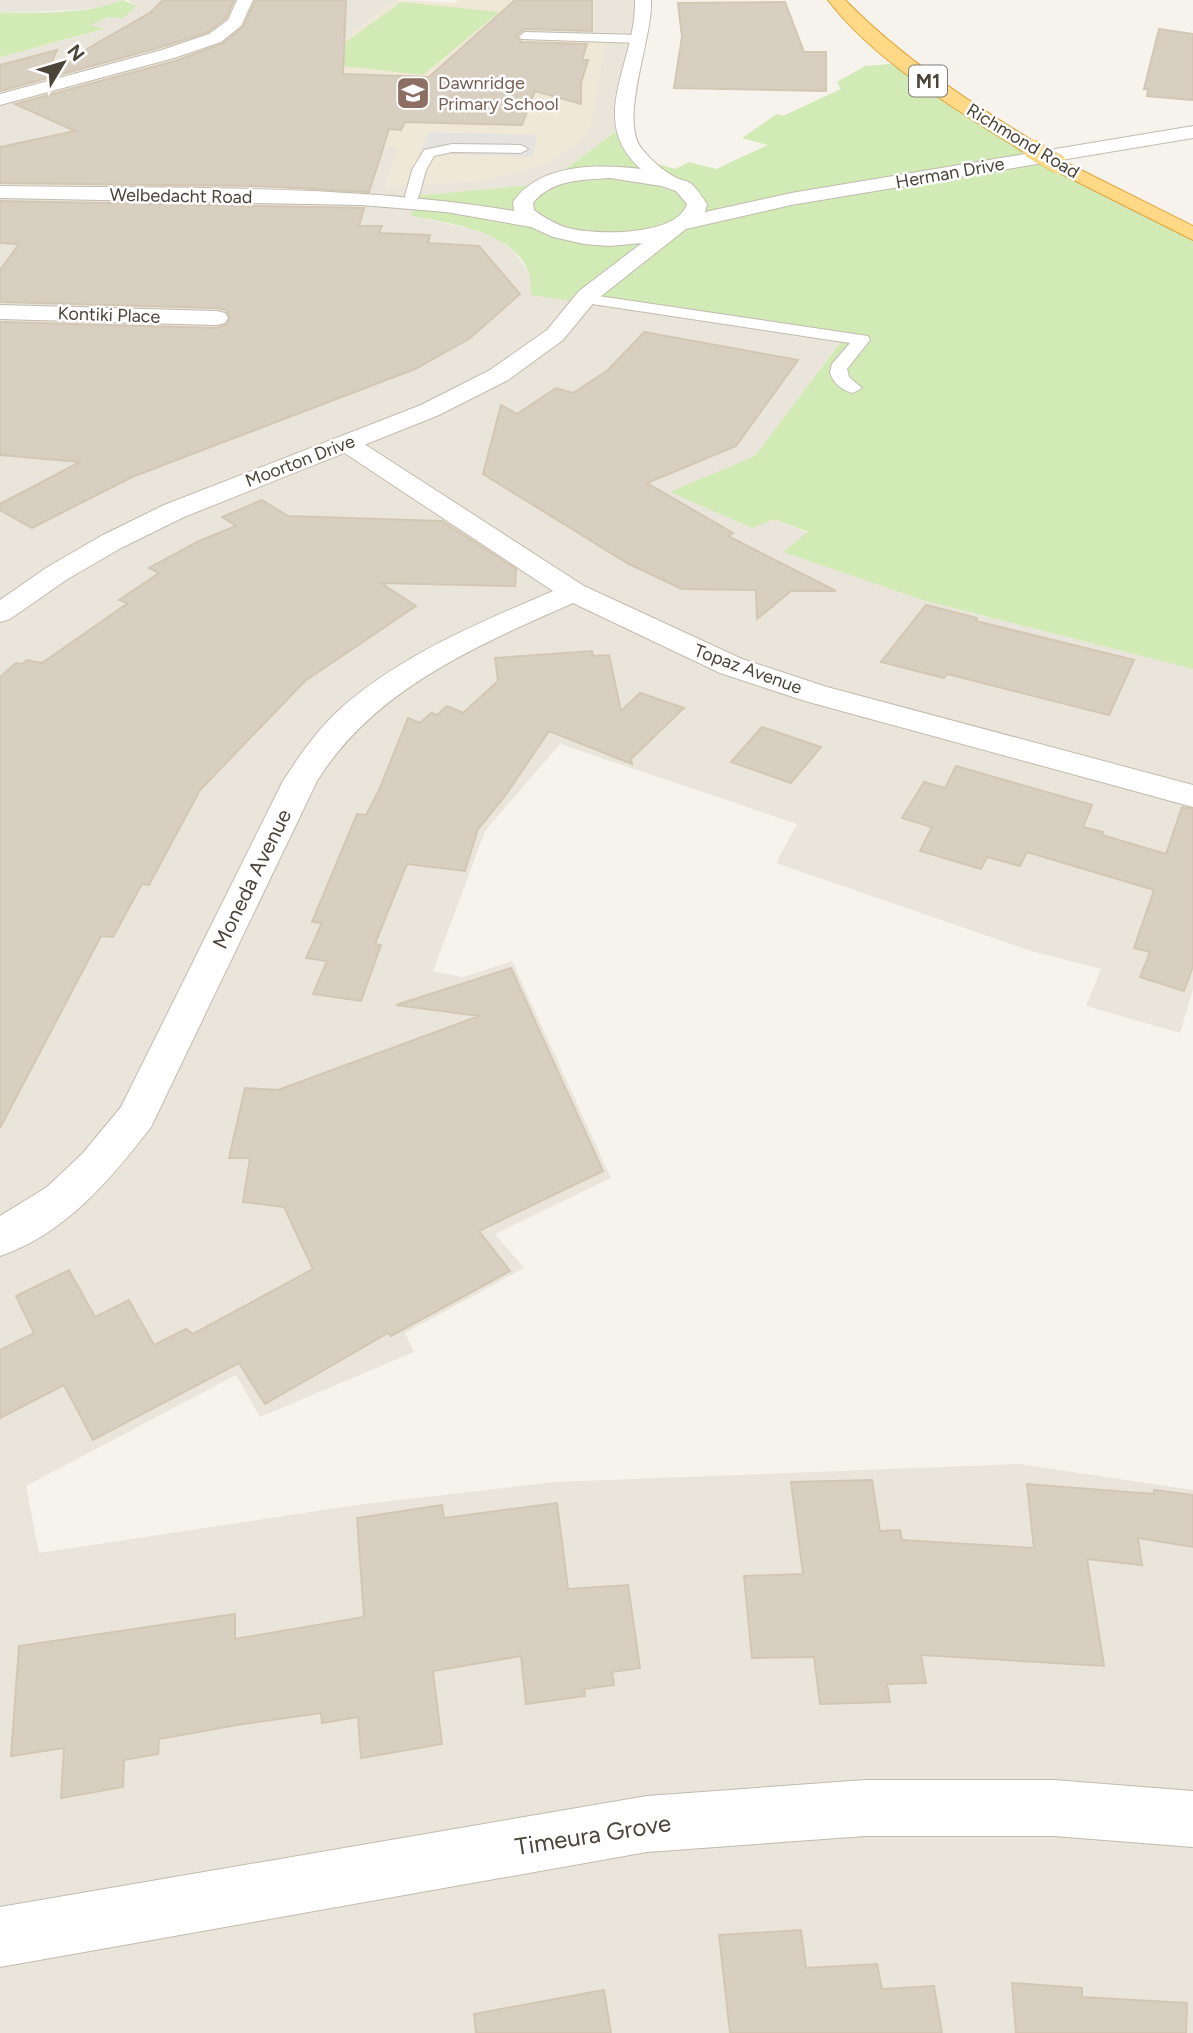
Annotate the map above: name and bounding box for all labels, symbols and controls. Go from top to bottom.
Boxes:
north arrow [28,28,98,98]
text: N [62,40,90,66]
road number: M1 [909,66,947,96]
place label: Dawnridge Primary School [438,72,559,115]
school or university icon: Dawnridge Primary School [394,74,432,112]
street label: Richmond Road [963,99,1083,183]
street label: Herman Drive [894,153,1006,193]
street label: Welbedacht Road [109,184,253,208]
street label: Kontiki Place [57,302,161,328]
street label: Moorton Drive [242,430,358,492]
street label: Topaz Avenue [691,639,805,699]
street label: Moneda Avenue [207,805,296,953]
street label: Timeura Grove [513,1808,673,1861]

